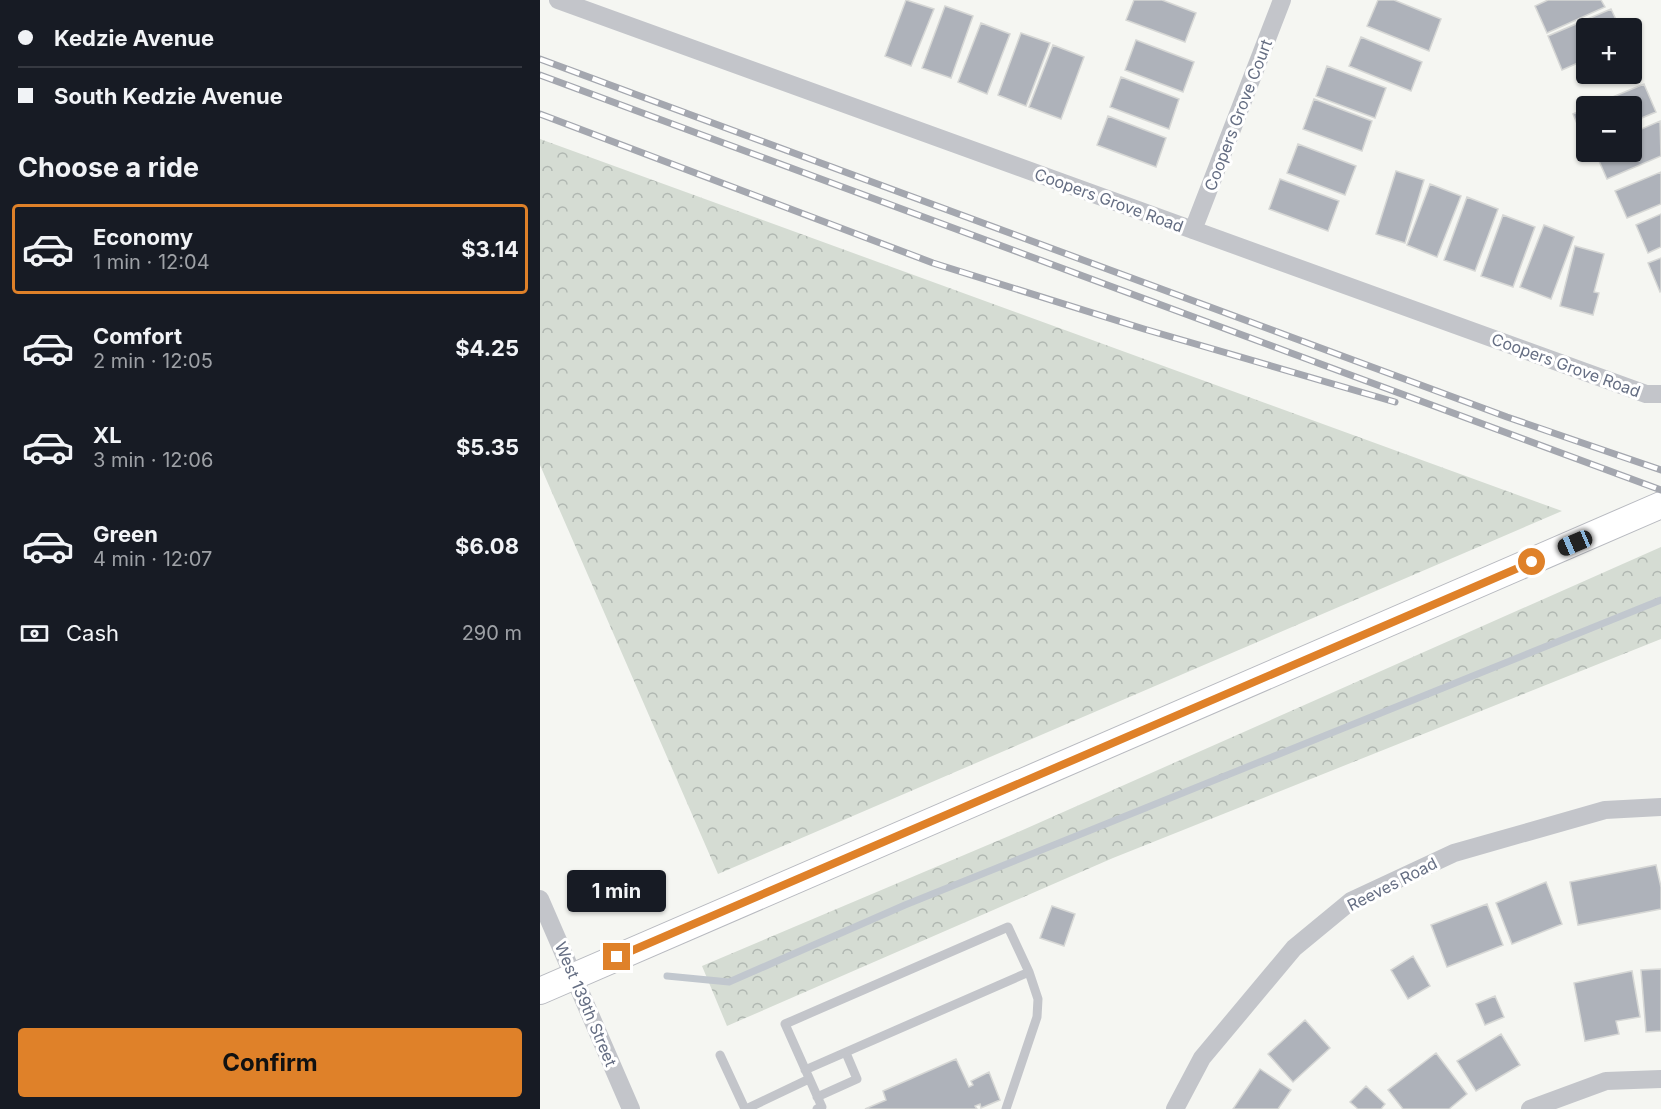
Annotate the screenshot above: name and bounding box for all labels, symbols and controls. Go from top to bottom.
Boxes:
map controls [1576,18,1642,162]
button: + [1576,18,1642,84]
text: Kedzie Avenue [54,25,214,51]
street label: Coopers Grove Court [1200,36,1276,194]
text: South Kedzie Avenue [54,83,283,109]
button: − [1576,96,1642,162]
text: Choose a ride [18,151,199,184]
street label: Coopers Grove Road [1032,164,1186,236]
icon: car [21,222,75,276]
text: Economy [93,224,193,250]
text: $3.14 [461,236,519,262]
text: 1 min · 12:04 [93,250,210,274]
icon: car [21,321,75,375]
text: Comfort [93,323,182,349]
street label: Coopers Grove Road [1489,329,1643,401]
text: $4.25 [455,335,519,361]
text: 2 min · 12:05 [93,349,213,373]
icon: car [21,420,75,474]
text: XL [93,422,122,448]
text: $5.35 [456,434,519,460]
text: 3 min · 12:06 [93,448,213,472]
icon: car [21,519,75,573]
text: Green [93,521,158,547]
car [1555,528,1595,558]
text: $6.08 [455,533,519,559]
text: 4 min · 12:07 [93,547,212,571]
route start [1518,548,1545,575]
icon: cash [18,617,51,650]
text: Cash [66,620,119,646]
text: 290 m [462,621,522,645]
street label: Reeves Road [1344,853,1440,915]
callout: 1 min [568,870,667,912]
text: 1 min [592,879,641,903]
street label: West 139th Street [551,939,621,1069]
route end [603,943,630,970]
button: Confirm [18,1028,522,1097]

